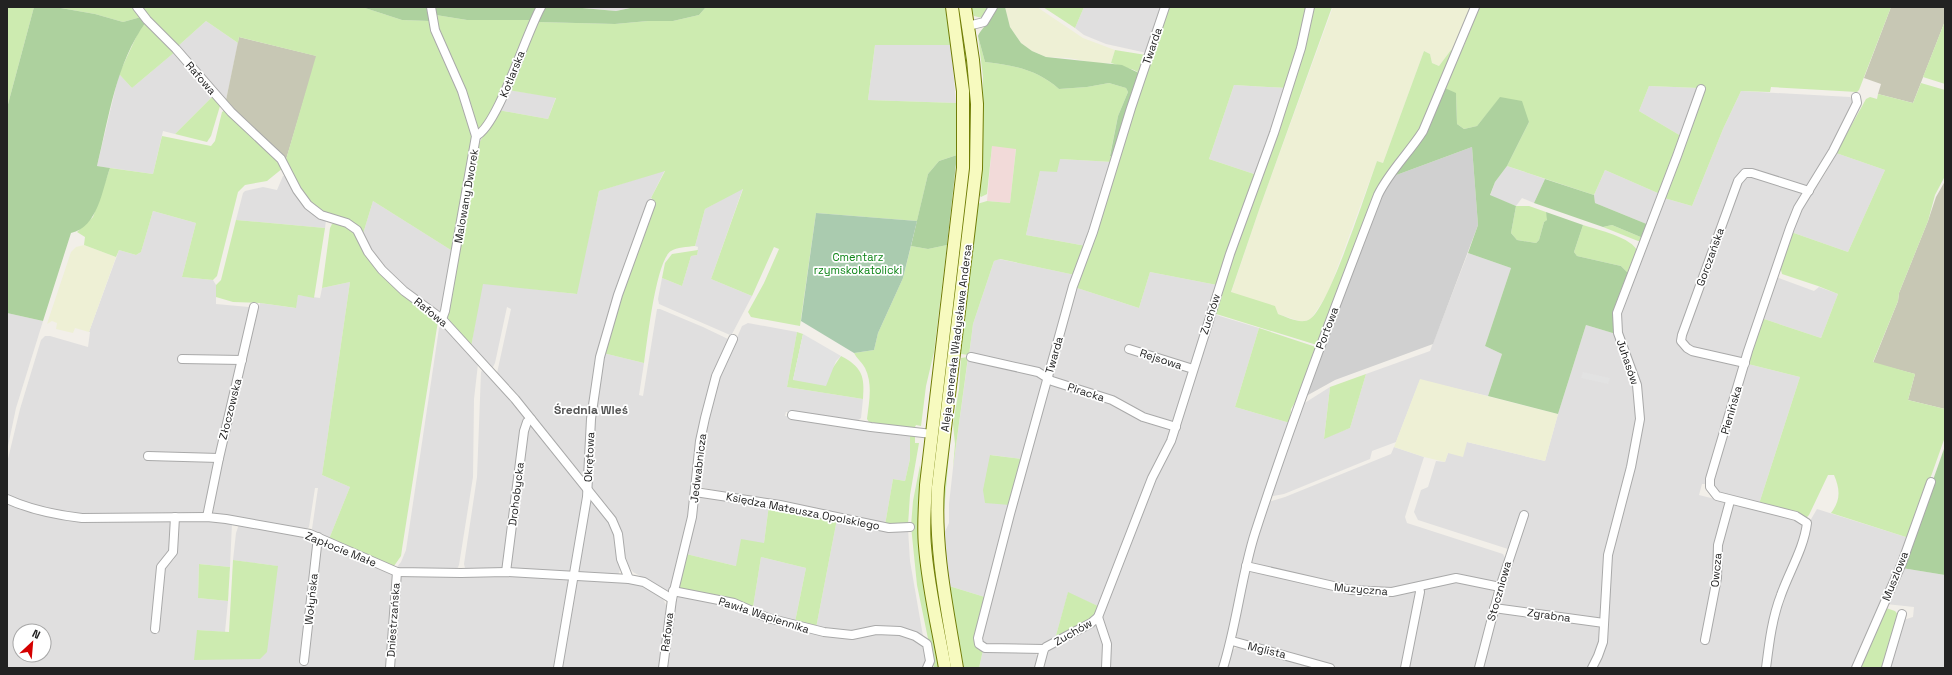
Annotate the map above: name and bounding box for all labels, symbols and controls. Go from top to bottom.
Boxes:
street label: Twarda [1139,25,1165,66]
street label: Kotlarska [496,48,528,99]
street label: Rafowa [183,59,220,98]
street label: Malowany Dworek [451,148,481,244]
street label: Gorczańska [1693,225,1727,288]
street label: Aleja generała Władysława Andersa [938,243,975,433]
park label: Cmentarz rzymskokatolicki [814,250,902,277]
street label: Zuchów [1197,292,1223,336]
street label: Rafowa [411,294,451,330]
street label: Portowa [1313,304,1342,351]
street label: Twarda [1042,334,1066,375]
street label: Juhasów [1614,337,1642,387]
street label: Rejsowa [1138,346,1185,373]
street label: Złoczowska [216,376,245,441]
street label: Piracka [1066,379,1107,405]
street label: Pienińska [1717,383,1745,436]
district label: Średnia Wieś [554,402,628,418]
street label: Okrętowa [581,431,597,482]
street label: Jedwabnicza [687,432,709,503]
street label: Drohobycka [505,461,527,527]
street label: Księdza Mateusza Opolskiego [725,489,881,533]
street label: Zapłocie Małe [303,528,379,570]
street label: Muszlowa [1879,549,1912,603]
street label: Owcza [1708,552,1725,588]
street label: Stoczniowa [1484,559,1514,623]
street label: Wołyńska [301,572,321,625]
street label: Muzyczna [1334,580,1389,598]
street label: Dniestrzańska [383,582,403,658]
street label: Pawła Wapiennika [717,594,812,637]
street label: Zgrabna [1526,605,1572,625]
street label: Rafowa [658,611,676,652]
street label: Zuchów [1051,615,1095,649]
north arrow [12,623,52,663]
text: N [30,626,43,642]
street label: Mglista [1246,638,1288,662]

